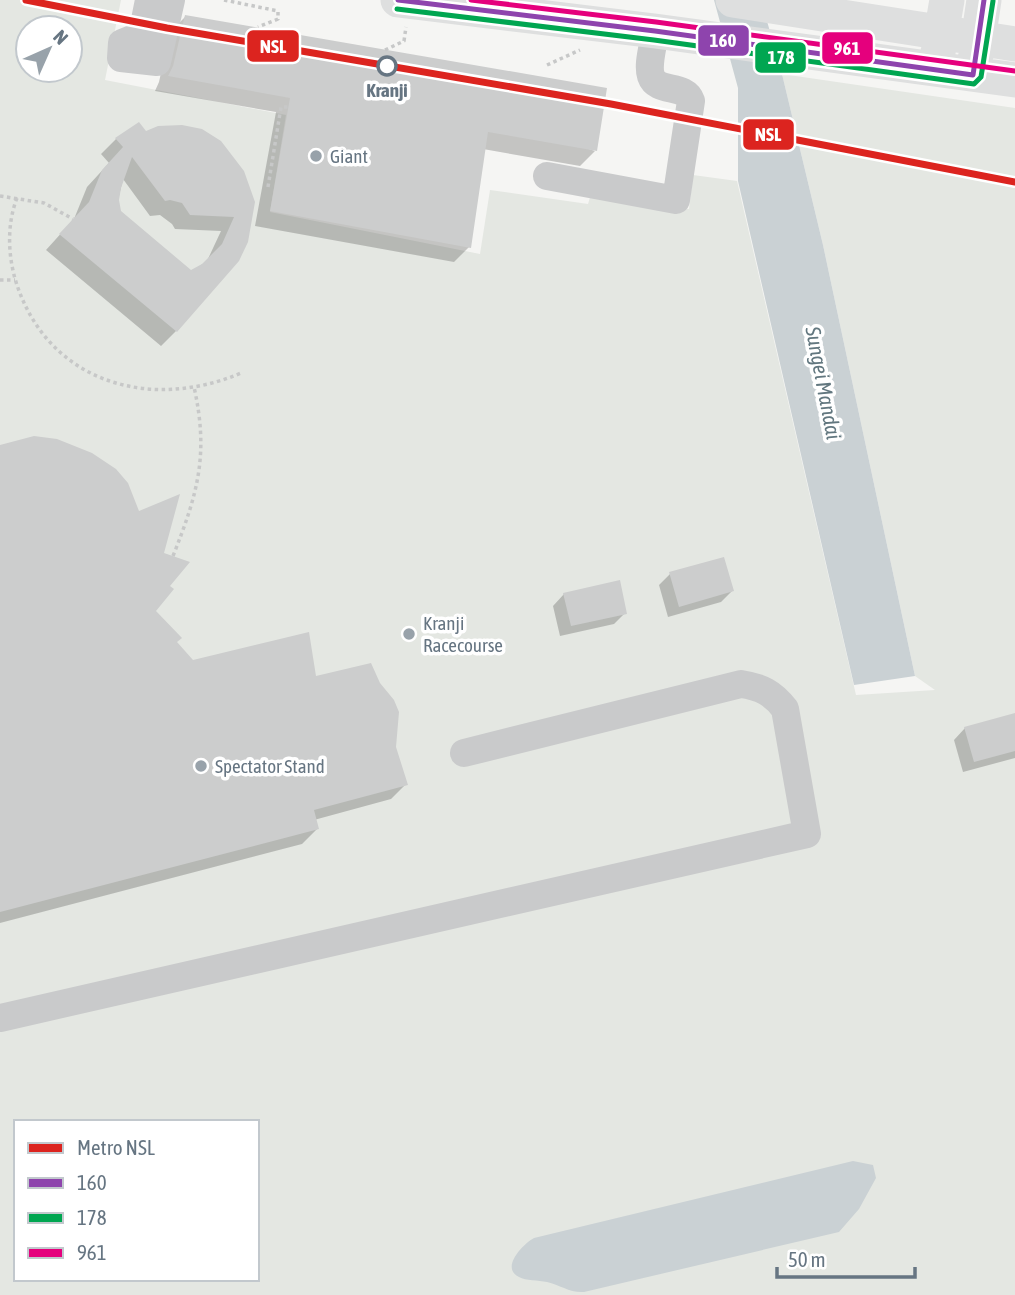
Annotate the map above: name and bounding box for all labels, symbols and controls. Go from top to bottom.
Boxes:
north arrow [14,14,84,84]
line badge: 160 [697,24,750,57]
text: N [49,25,73,49]
line badge: NSL [246,29,300,63]
text: 160 [710,29,736,51]
line badge: 961 [821,31,874,65]
text: NSL [260,35,287,57]
text: 961 [834,37,860,59]
line badge: 178 [754,41,807,74]
text: 178 [768,46,794,68]
marker: Kranji [377,56,397,76]
place label: Kranji [366,79,408,101]
line badge: NSL [742,118,795,151]
text: NSL [755,123,782,145]
place label: Giant [330,145,368,167]
marker: Giant [308,148,324,164]
water label: Sungei Mandai [801,323,847,441]
place label: Kranji Racecourse [423,612,503,656]
marker: Kranji Racecourse [401,626,417,642]
place label: Spectator Stand [215,755,325,777]
marker: Spectator Stand [193,758,209,774]
legend [14,1120,259,1281]
text: Metro NSL [77,1135,155,1159]
text: 160 [77,1170,107,1194]
text: 178 [77,1205,107,1229]
scale bar [777,1236,915,1280]
text: 961 [77,1240,107,1264]
text: 50 m [788,1247,826,1271]

